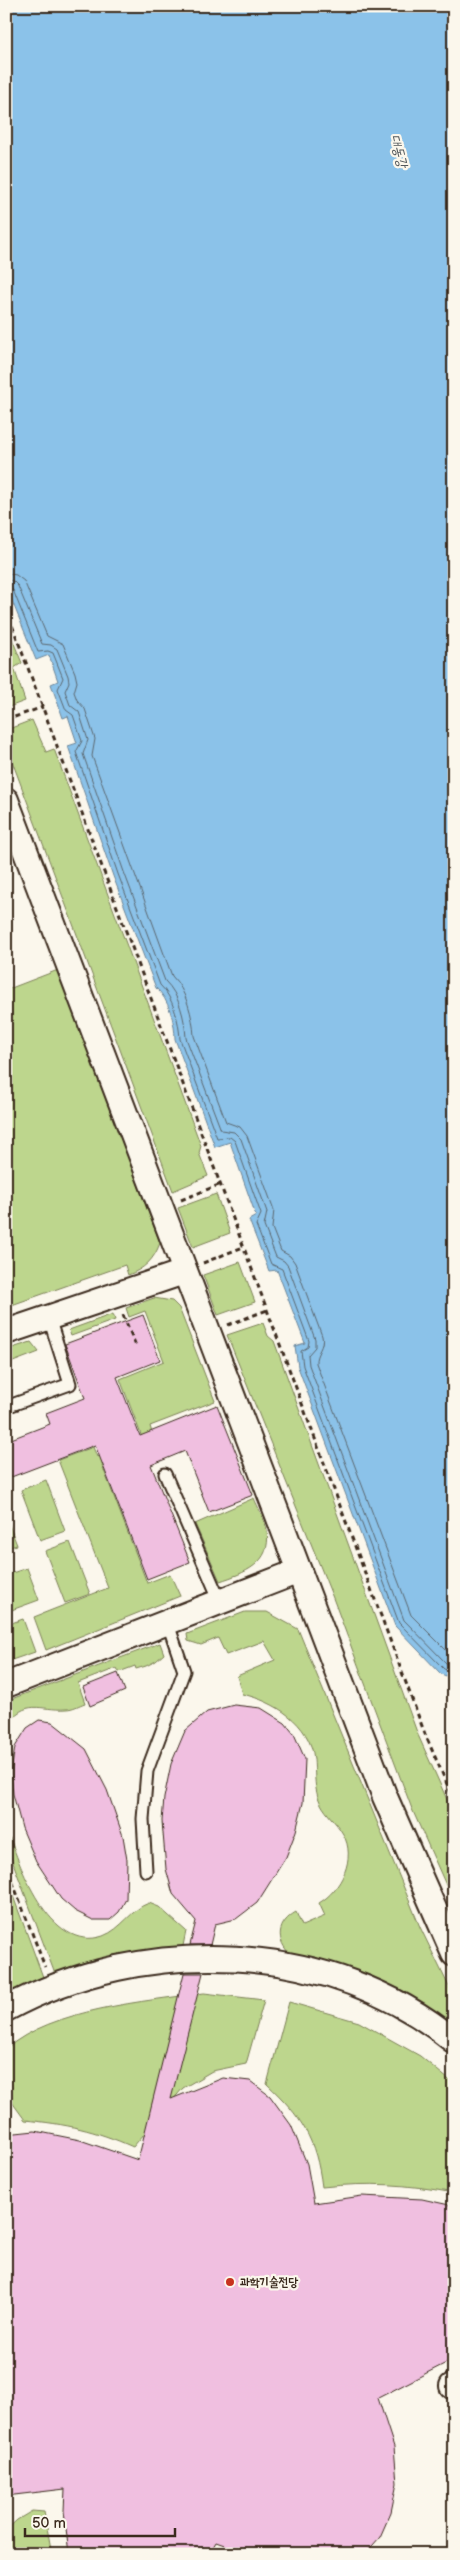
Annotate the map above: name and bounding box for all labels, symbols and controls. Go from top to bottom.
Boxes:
water label: 대동강 [387,133,412,171]
place label: 과학기술전당 [240,2275,298,2290]
marker: 과학기술전당 [224,2276,236,2288]
scale bar [25,2505,175,2537]
text: 50 m [32,2514,66,2533]

